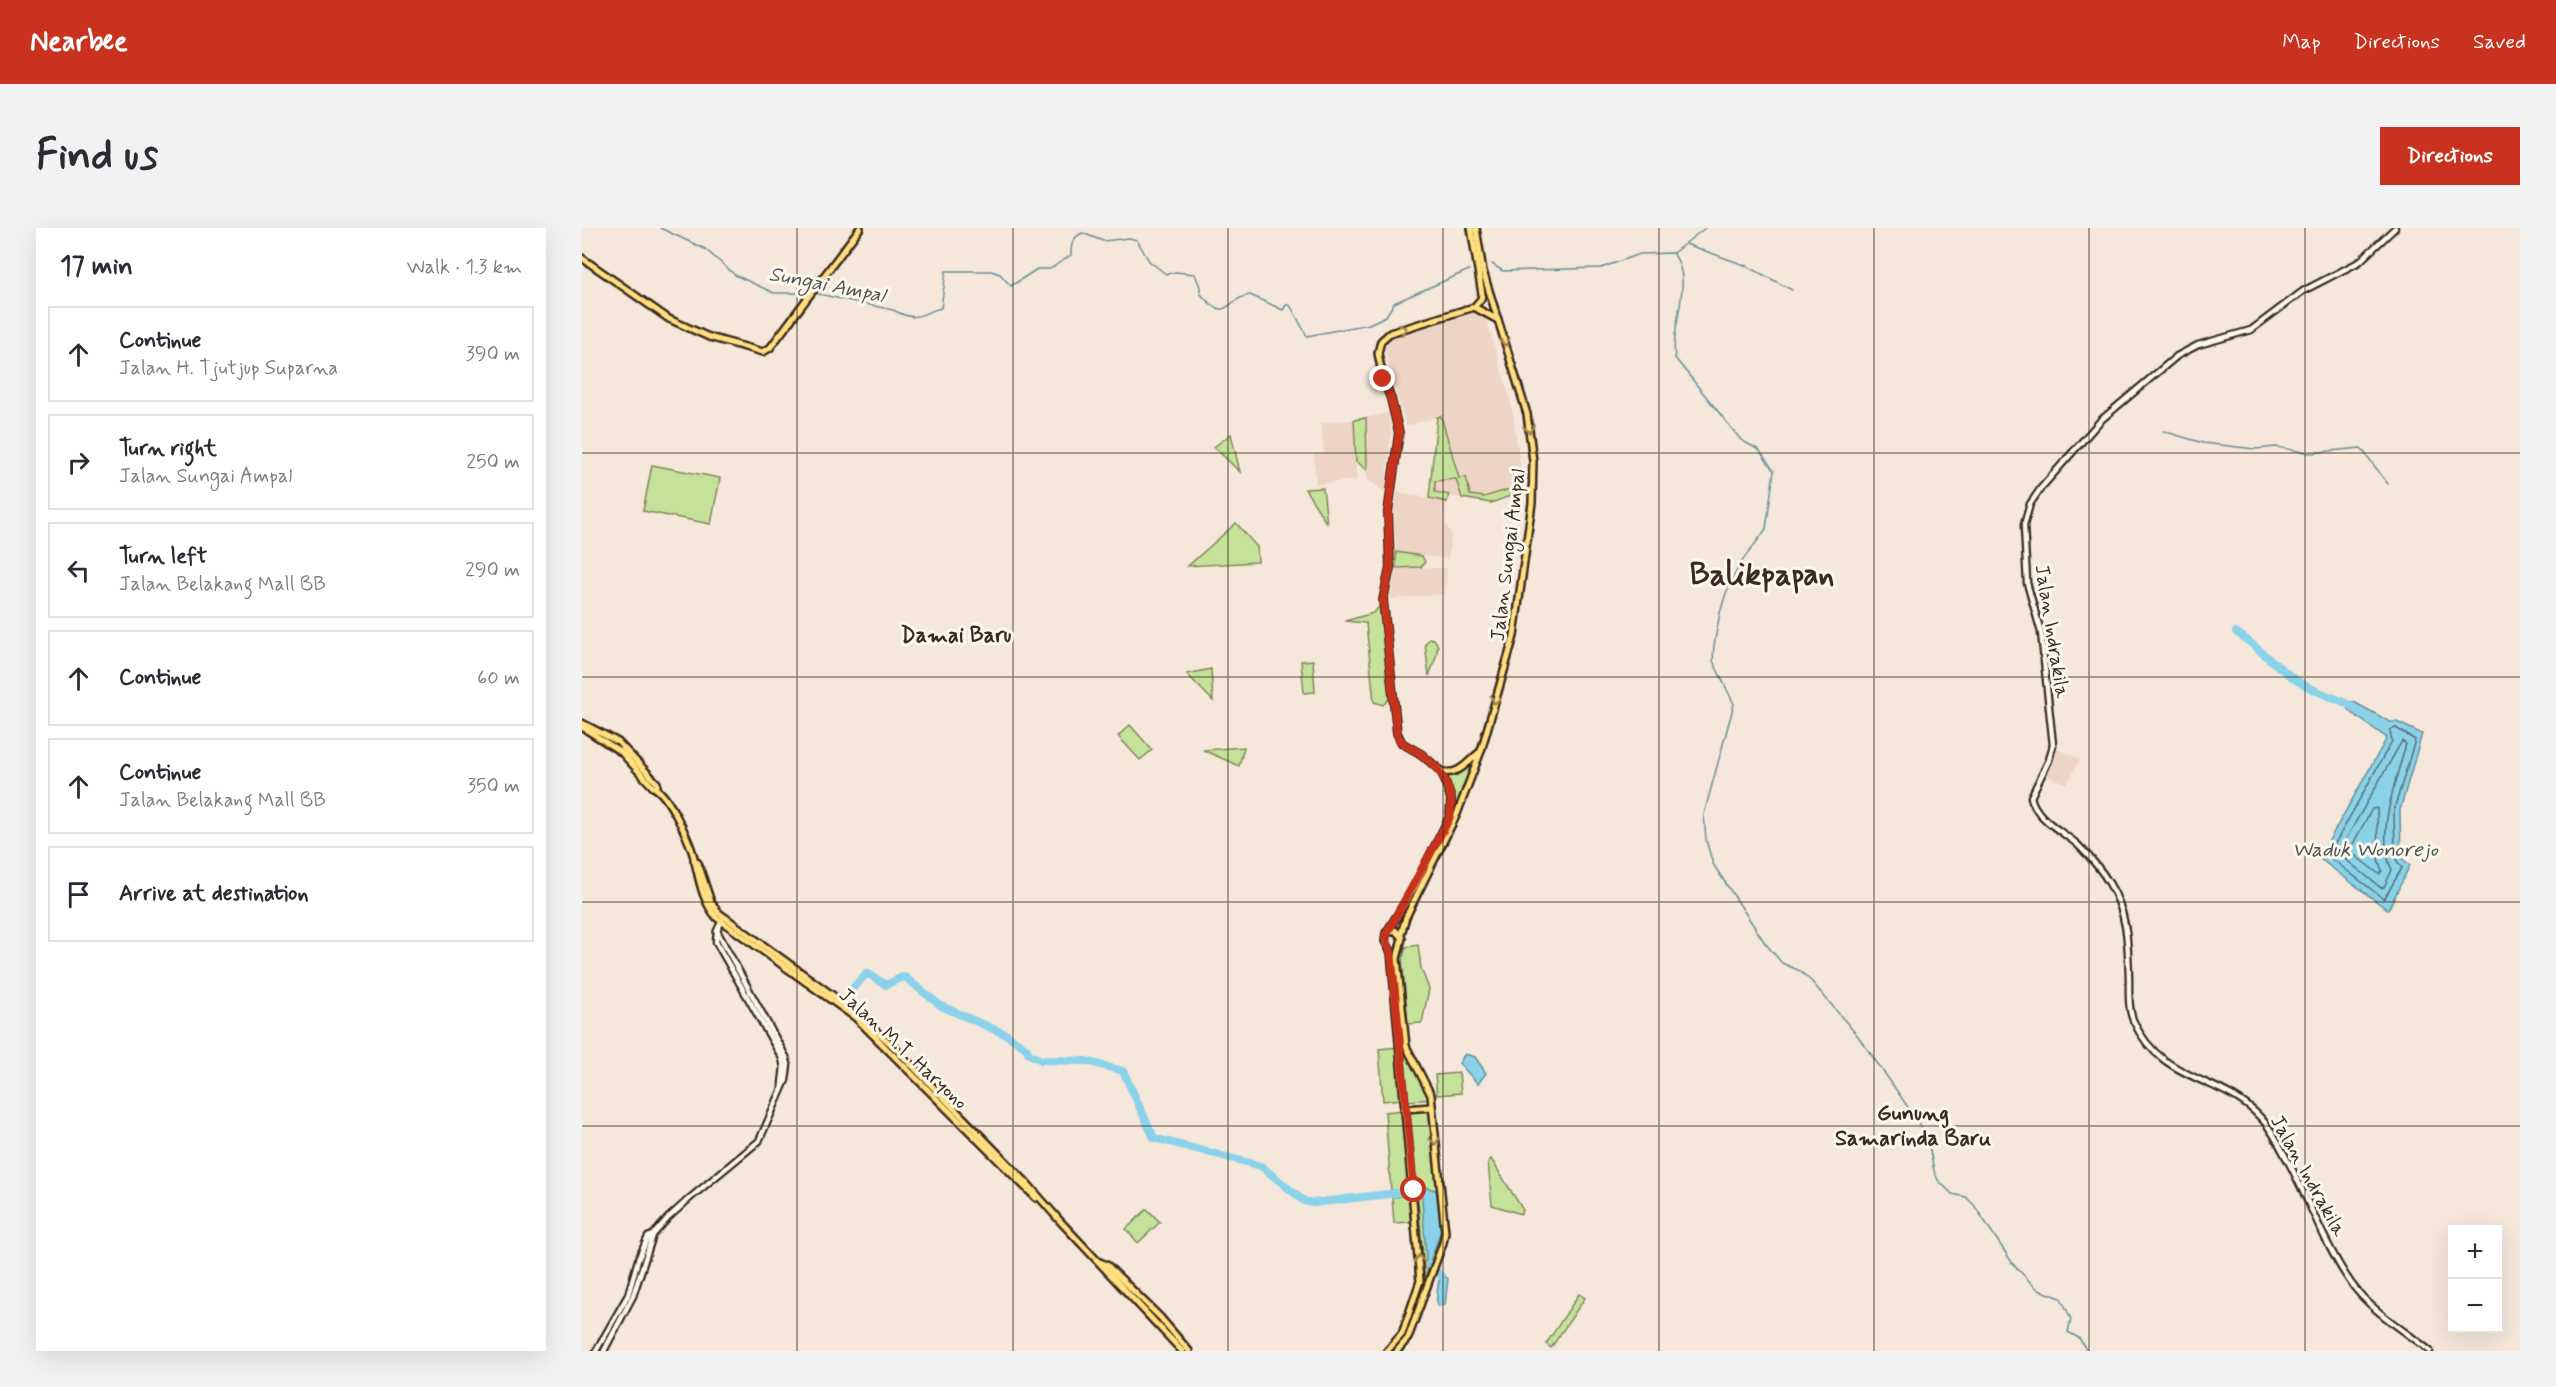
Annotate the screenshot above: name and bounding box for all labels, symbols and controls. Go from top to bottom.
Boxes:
text: Nearbee [30,24,128,61]
text: Map [2282,28,2321,56]
text: Directions [2354,28,2440,56]
text: Saved [2473,28,2526,56]
button: Directions [2380,127,2520,185]
text: Find us [36,129,158,184]
text: 17 min [60,250,133,284]
text: Walk · 1.3 km [407,254,522,281]
water label: Sungai Ampal [766,260,890,312]
one-way arrow [1397,324,1408,336]
text: Continue [119,327,201,355]
one-way arrow [1498,336,1510,347]
icon: ahead [62,338,95,371]
text: 390 m [466,341,520,368]
text: Jalan H. Tjutjup Suparna [119,355,338,382]
route end [1369,365,1395,391]
one-way arrow [1523,424,1535,433]
text: Turn right [119,435,217,463]
icon: right [62,446,95,479]
text: 250 m [466,449,520,476]
text: Jalan Sungai Ampal [119,463,292,490]
street label: Jalan Sungai Ampal [1485,468,1533,643]
text: Turn left [119,543,207,571]
icon: left [62,554,95,587]
district label: Balikpapan [1690,554,1834,596]
text: 290 m [465,557,520,584]
street label: Jalan Indrakila [2028,562,2076,701]
text: Jalan Belakang Mall BB [119,571,326,598]
district label: Damai Baru [901,622,1012,650]
icon: ahead [62,662,95,695]
text: Continue [119,664,201,692]
text: 60 m [477,665,520,692]
one-way arrow [1490,695,1503,705]
text: Continue [119,759,201,787]
icon: ahead [62,770,95,803]
text: 350 m [467,773,520,800]
text: Jalan Belakang Mall BB [119,787,326,814]
water label: Waduk Wonorejo [2292,836,2439,864]
icon: arrive [62,878,95,911]
text: Arrive at destination [119,880,309,908]
street label: Jalan M.T. Haryono [833,982,973,1116]
district label: Gunung Samarinda Baru [1835,1100,1991,1153]
street label: Jalan Indrakila [2263,1110,2353,1242]
one-way arrow [1428,1136,1441,1145]
route start [1400,1176,1426,1202]
map controls [2448,1225,2502,1333]
button: + [2448,1225,2502,1279]
one-way arrow [1413,1255,1426,1264]
button: − [2448,1279,2502,1333]

